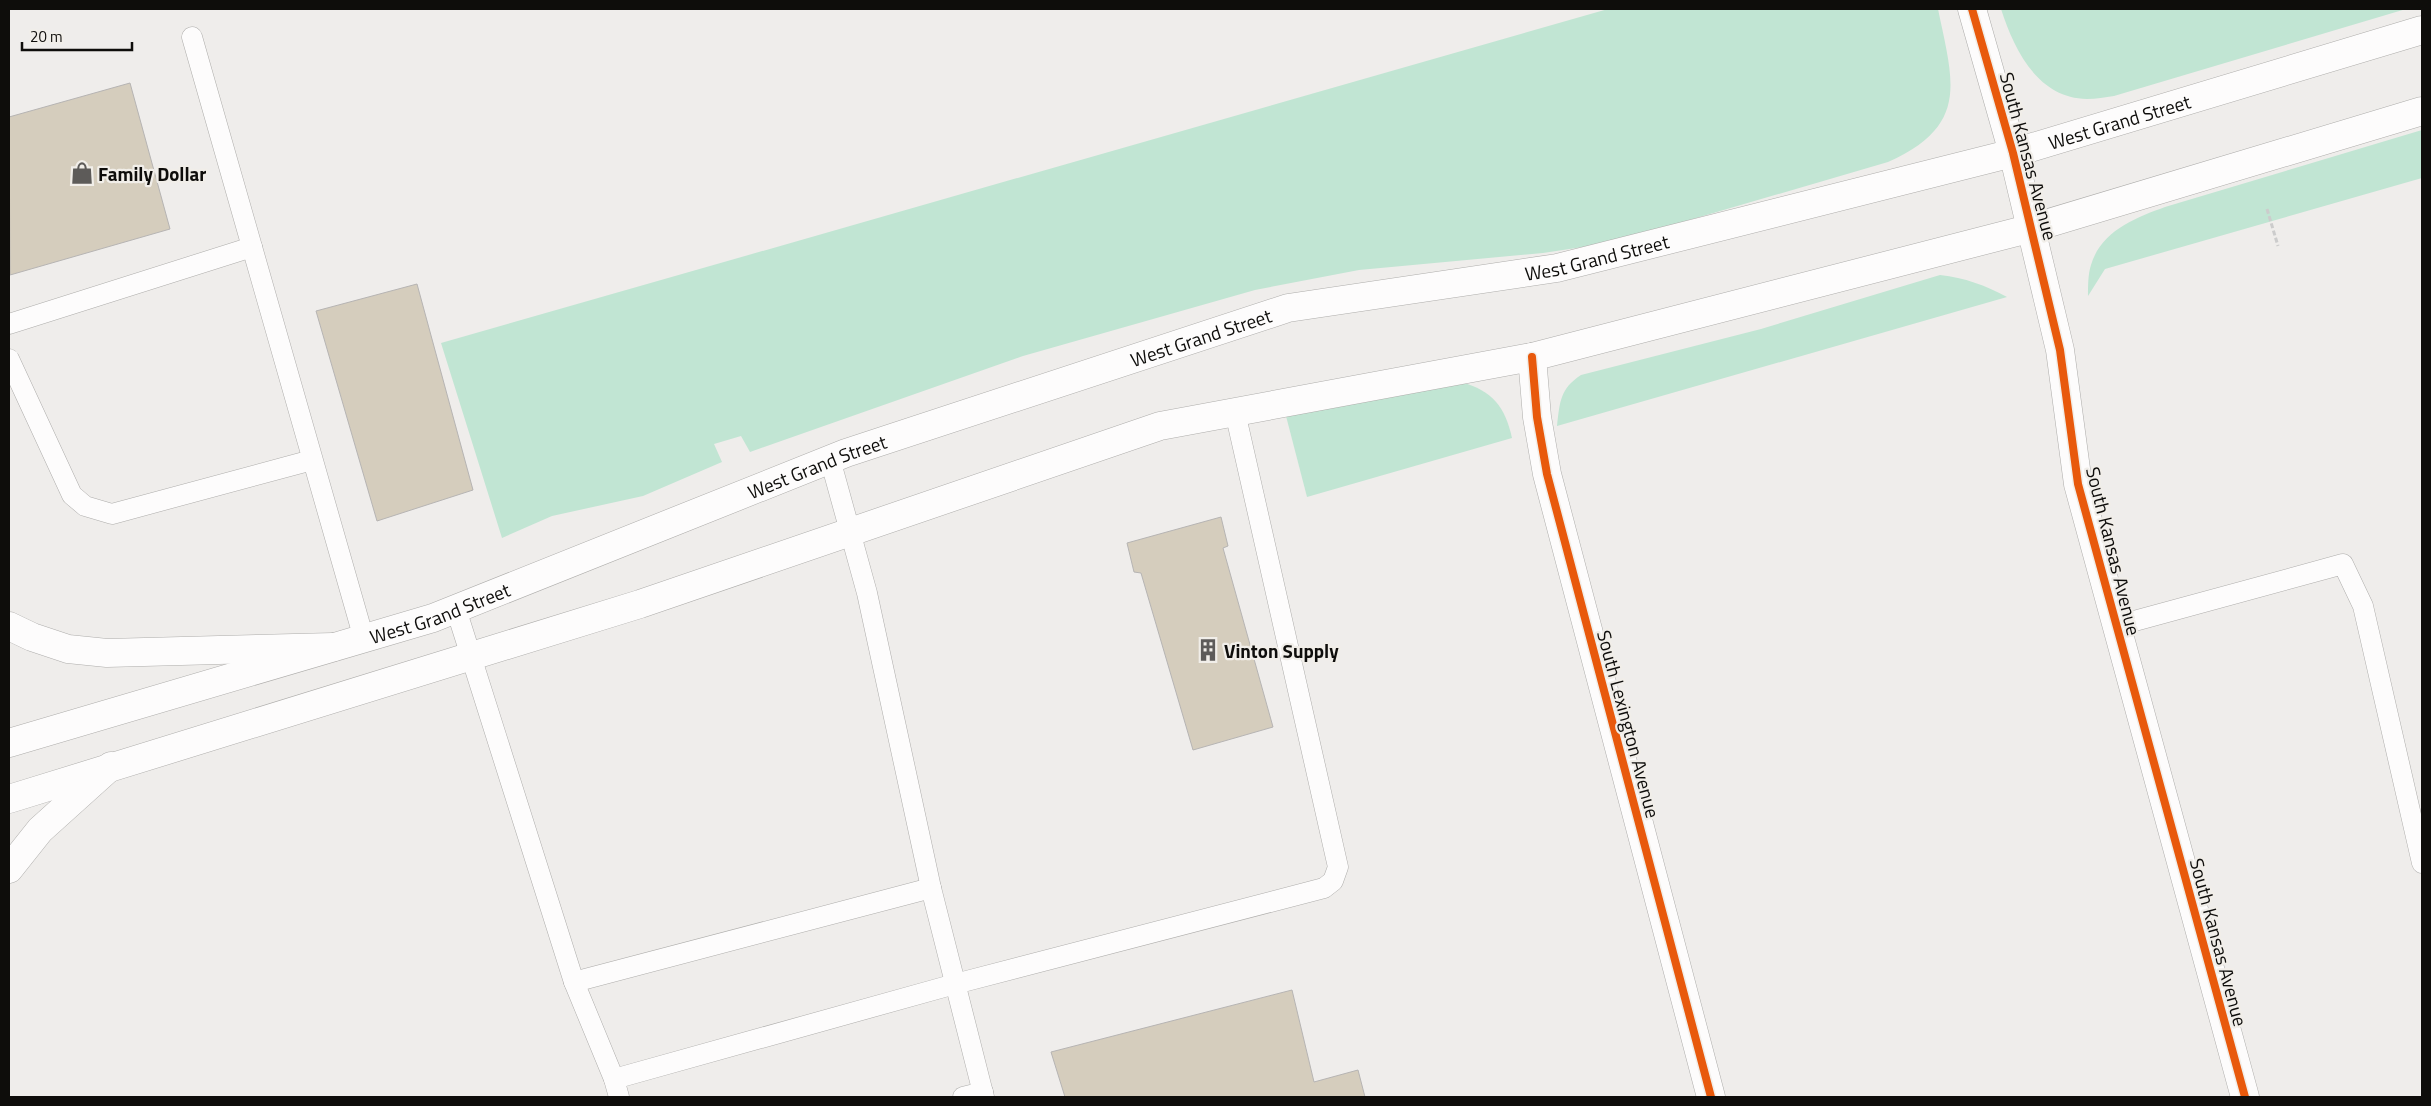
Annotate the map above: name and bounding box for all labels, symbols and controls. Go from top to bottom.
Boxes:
scale bar [22,20,132,52]
text: 20 m [30,25,63,48]
street label: South Kansas Avenue [1993,69,2065,243]
street label: West Grand Street [2045,86,2194,156]
place label: Family Dollar [98,159,206,188]
shop icon: Family Dollar [69,160,95,186]
street label: West Grand Street [1523,226,1672,287]
street label: West Grand Street [1126,300,1275,373]
street label: West Grand Street [743,426,891,506]
street label: South Kansas Avenue [2079,464,2149,638]
street label: West Grand Street [366,574,514,650]
street label: South Lexington Avenue [1590,627,1668,821]
place label: Vinton Supply [1224,636,1339,665]
building icon: Vinton Supply [1195,637,1221,663]
street label: South Kansas Avenue [2183,855,2255,1029]

